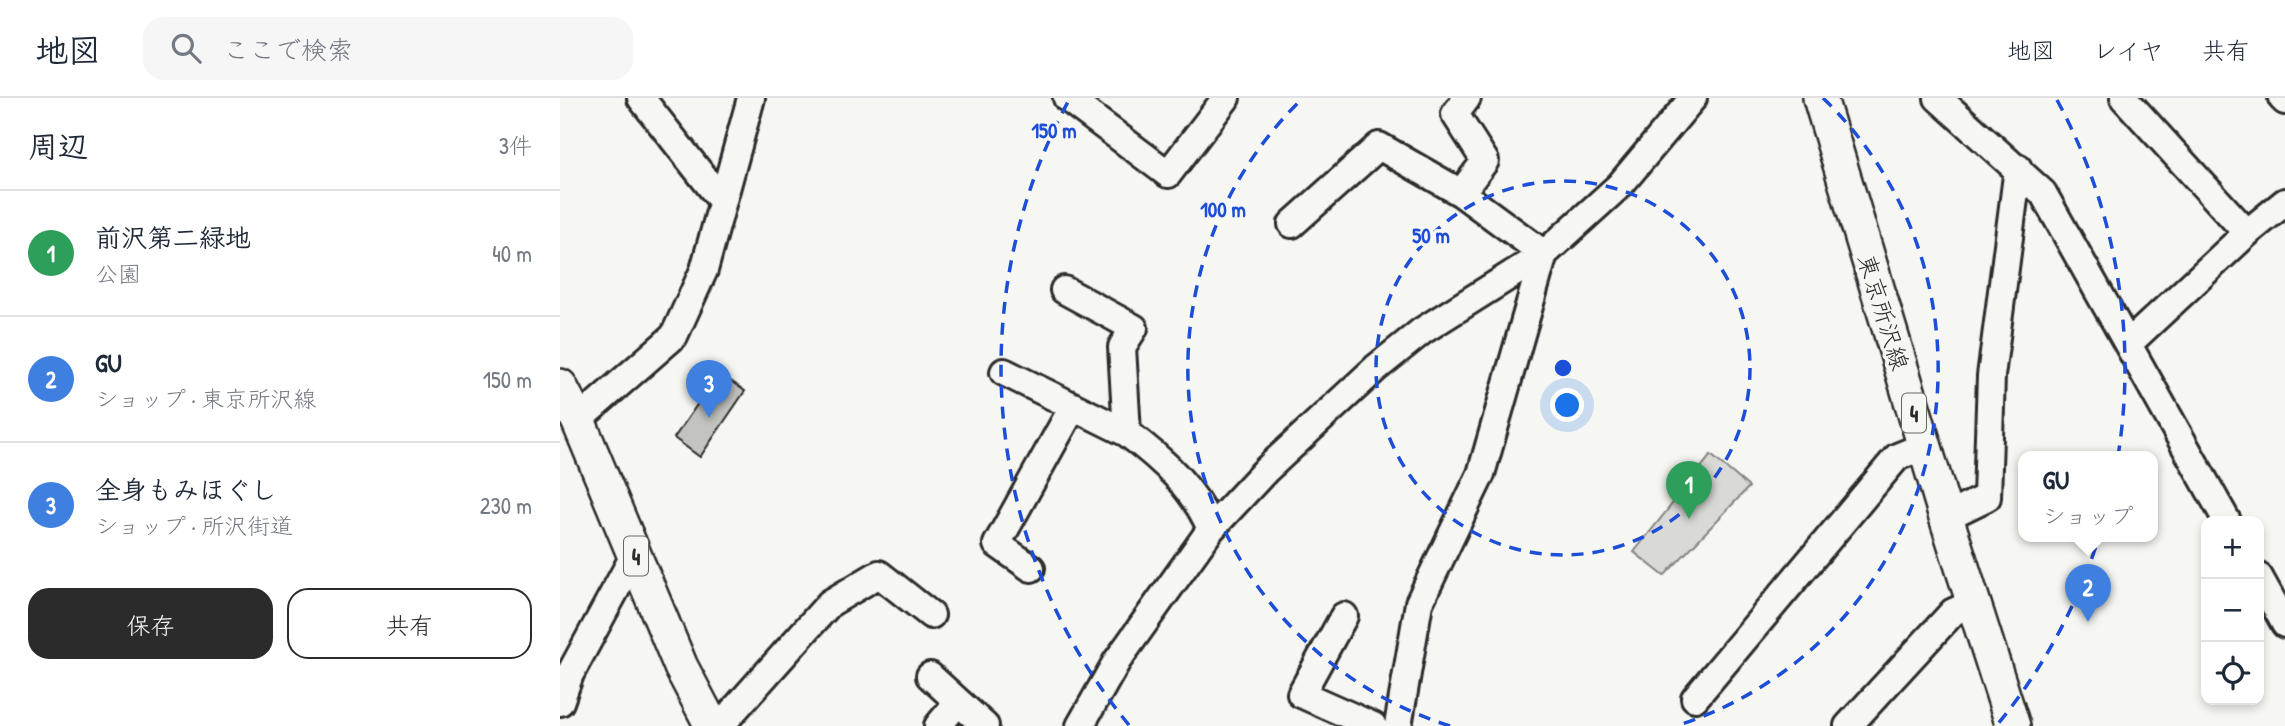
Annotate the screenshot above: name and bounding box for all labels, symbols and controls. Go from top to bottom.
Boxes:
search box [143,17,633,80]
text: 地図 [35,28,101,72]
icon: search [167,29,205,67]
text: ここで検索 [223,32,353,67]
text: 地図 [2007,34,2055,66]
text: レイヤ [2093,34,2164,66]
text: 共有 [2202,34,2250,66]
text: 150 m [1031,116,1077,145]
text: 周辺 [28,126,88,166]
text: 3件 [499,130,532,161]
text: 100 m [1200,195,1246,224]
text: 前沢第二緑地 [95,220,251,255]
text: 50 m [1412,221,1450,250]
text: 1 [47,238,55,269]
text: 40 m [492,238,532,269]
street label: 東京所沢線 [1851,250,1917,374]
text: 公園 [95,258,141,289]
text: GU [95,345,122,380]
centre of rings [1551,356,1575,380]
pin: 3 [686,360,732,418]
text: 2 [46,364,56,395]
text: 150 m [483,364,532,395]
text: ショップ · 東京所沢線 [95,383,316,414]
your location [1550,388,1584,422]
road number: 4 [1902,394,1926,432]
popup [2018,451,2158,542]
pin: 1 [1666,461,1712,519]
text: GU [2042,462,2069,497]
text: 全身もみほぐし [95,472,277,507]
text: 3 [46,490,56,521]
text: 230 m [480,490,532,521]
text: ショップ [2042,500,2134,531]
text: ショップ · 所沢街道 [95,510,293,541]
map controls [2201,516,2264,705]
button: + [2201,516,2264,579]
road number: 4 [624,536,648,576]
pin: 2 [2065,564,2111,622]
button: − [2201,579,2264,642]
button: 保存 [28,588,273,659]
button: 共有 [287,588,532,659]
button: locate [2201,642,2264,705]

